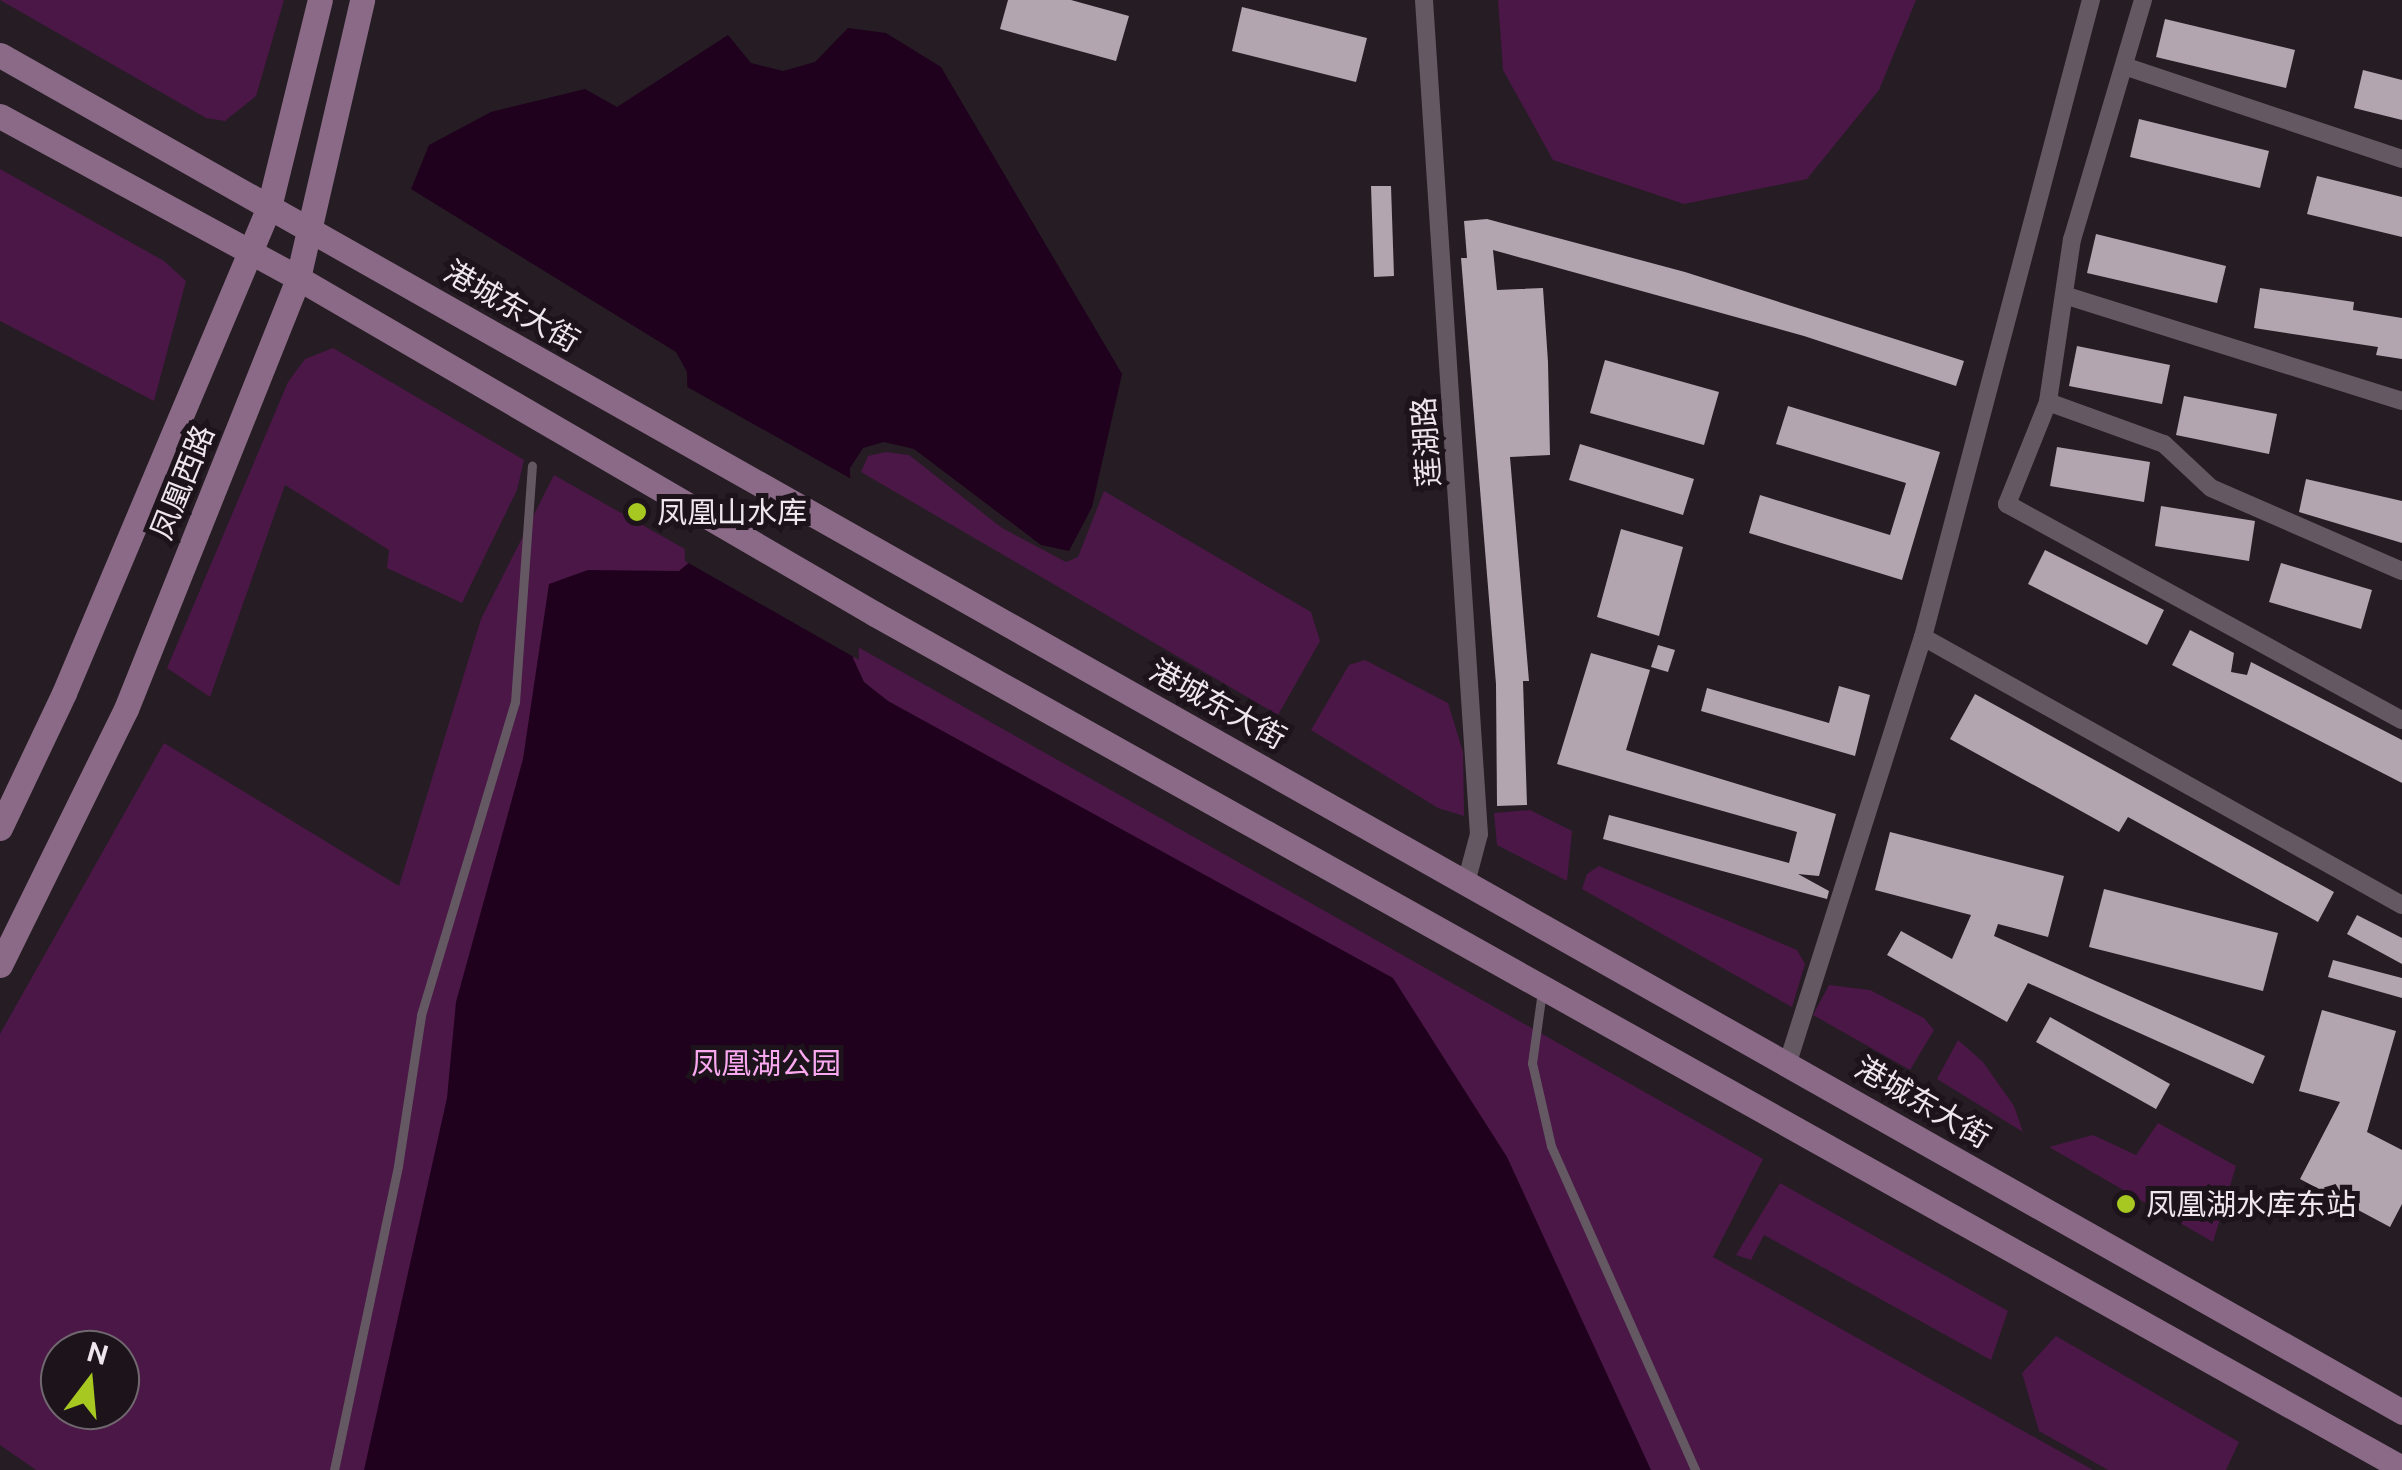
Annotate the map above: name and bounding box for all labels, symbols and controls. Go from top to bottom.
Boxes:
street label: 港城东大街 [438,253,586,359]
street label: 莲湖路 [1405,396,1447,488]
street label: 凤凰西路 [143,420,221,544]
place label: 凤凰山水库 [657,494,807,530]
marker: 凤凰山水库 [626,501,648,523]
street label: 港城东大街 [1144,652,1292,756]
park label: 凤凰湖公园 [691,1045,841,1081]
street label: 港城东大街 [1849,1049,1997,1155]
place label: 凤凰湖水库东站 [2146,1186,2356,1222]
marker: 凤凰湖水库东站 [2115,1193,2137,1215]
north arrow [40,1330,140,1430]
text: N [84,1335,112,1370]

